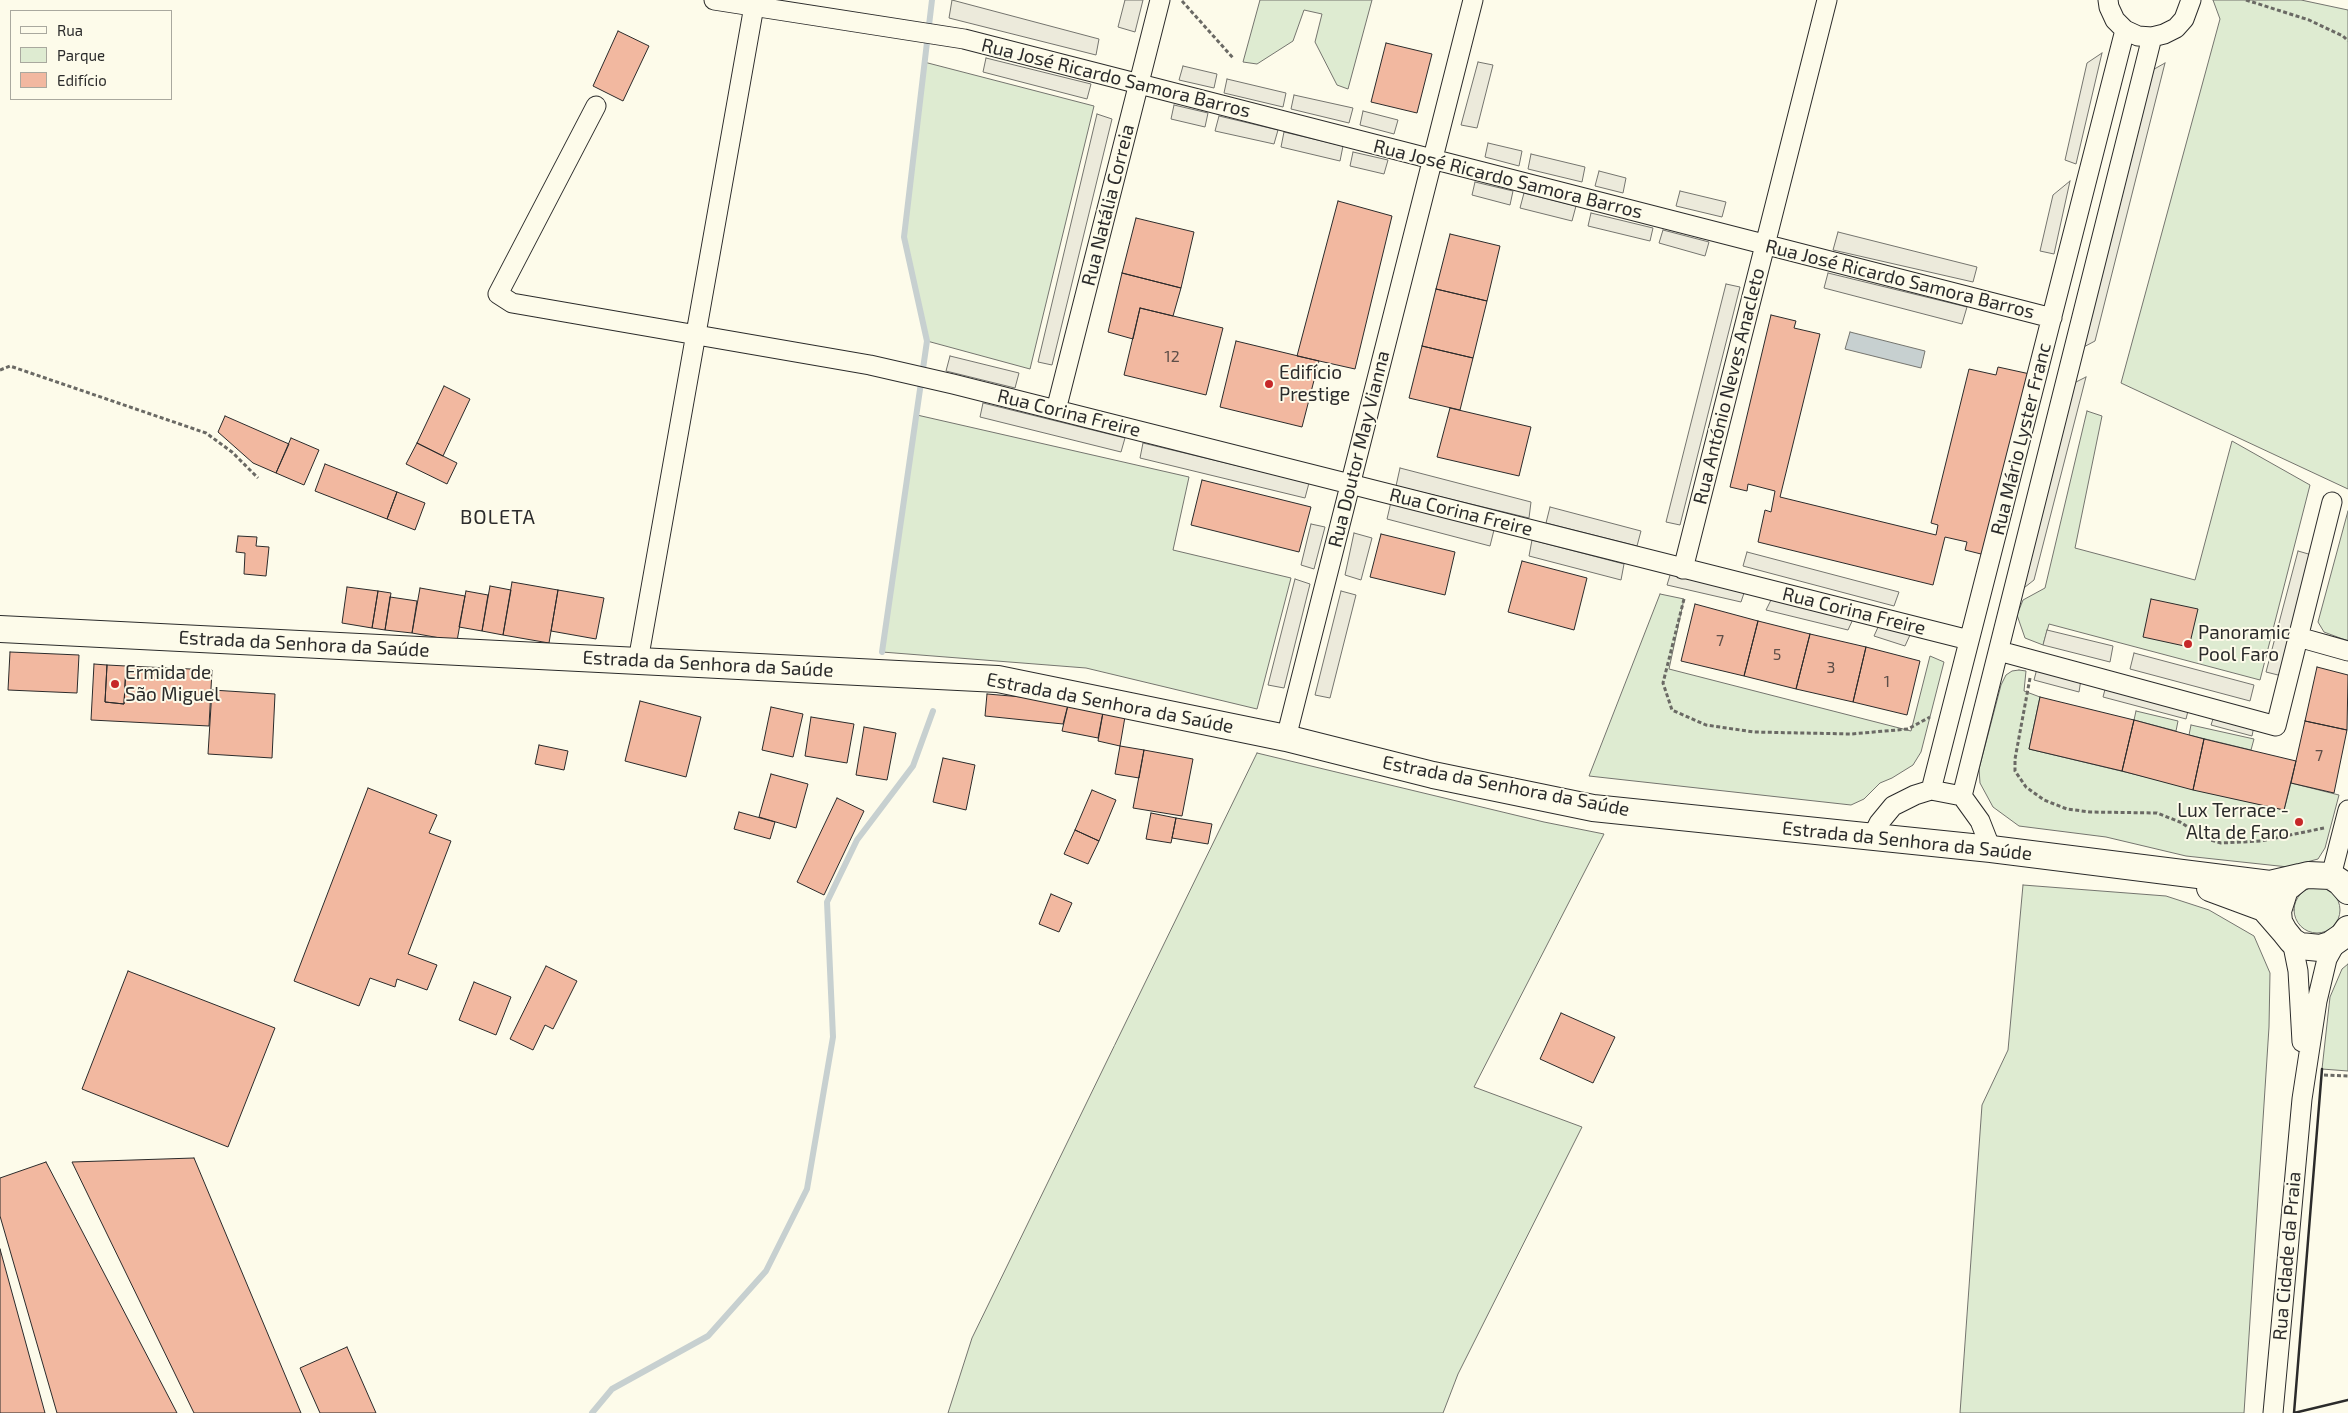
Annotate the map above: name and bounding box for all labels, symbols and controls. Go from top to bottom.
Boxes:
legend [10,10,172,100]
text: Rua [57,21,83,39]
street label: Rua José Ricardo Samora Barros [979,33,1253,123]
text: Parque [57,46,105,64]
text: Edifício [57,71,107,89]
street label: Rua Natália Correia [1077,122,1139,288]
street label: Rua José Ricardo Samora Barros [1371,134,1645,224]
street label: Rua José Ricardo Samora Barros [1763,234,2037,324]
street label: Rua António Neves Anacleto [1689,265,1769,507]
street label: Rua Mário Lyster Franc [1986,340,2056,538]
house number: 12 [1164,347,1180,367]
street label: Rua Doutor May Vianna [1324,348,1394,550]
place label: Edifício Prestige [1279,362,1350,406]
marker: Edifício Prestige [1263,378,1275,390]
street label: Rua Corina Freire [995,384,1143,442]
street label: Rua Corina Freire [1387,483,1535,541]
district label: BOLETA [459,505,537,529]
street label: Rua Corina Freire [1780,582,1928,640]
place label: Panoramic Pool Faro [2198,622,2290,666]
street label: Estrada da Senhora da Saúde [178,626,430,662]
house number: 7 [1716,631,1724,651]
marker: Panoramic Pool Faro [2182,638,2194,650]
house number: 5 [1773,645,1781,665]
street label: Estrada da Senhora da Saúde [582,646,834,682]
house number: 3 [1827,658,1835,678]
place label: Ermida de São Miguel [125,662,220,706]
street label: Estrada da Senhora da Saúde [984,668,1236,738]
house number: 1 [1884,672,1890,692]
marker: Ermida de São Miguel [109,678,121,690]
house number: 7 [2315,746,2323,766]
street label: Estrada da Senhora da Saúde [1380,751,1632,821]
place label: Lux Terrace - Alta de Faro [2177,800,2289,844]
marker: Lux Terrace - Alta de Faro [2293,816,2305,828]
street label: Estrada da Senhora da Saúde [1781,817,2033,865]
street label: Rua Cidade da Praia [2268,1171,2306,1341]

